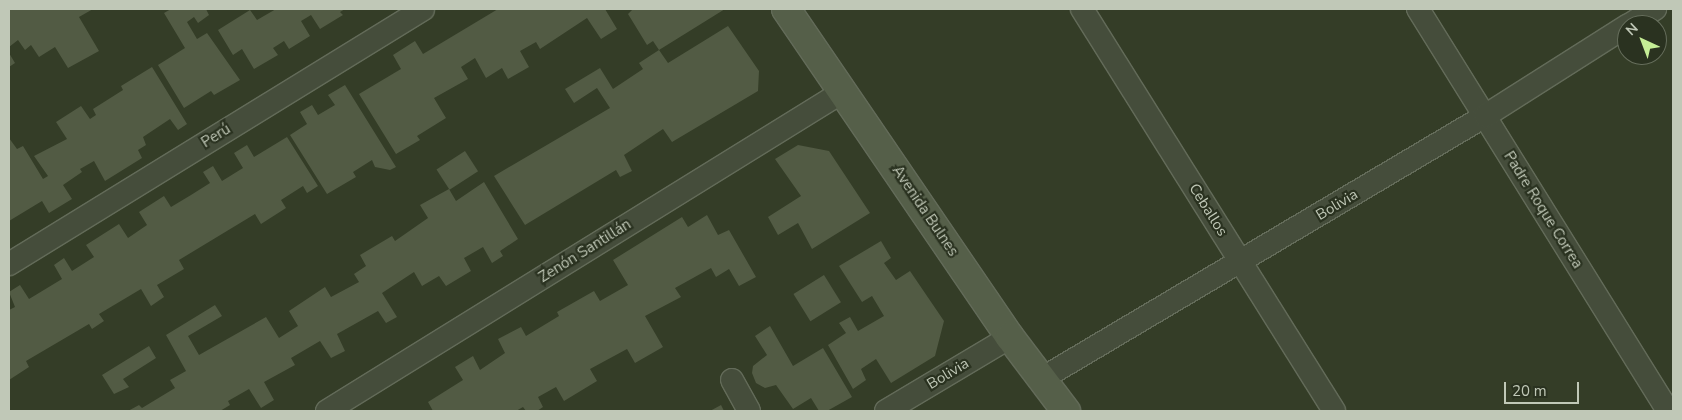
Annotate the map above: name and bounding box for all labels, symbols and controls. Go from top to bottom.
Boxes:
north arrow [1617,15,1667,65]
text: N [1622,19,1642,40]
street label: Perú [198,120,234,152]
street label: Padre Roque Correa [1500,148,1586,272]
street label: Avenida Bulnes [888,162,962,260]
street label: Ceballos [1185,180,1231,240]
street label: Bolivia [1313,186,1361,224]
street label: Zenón Santillán [535,215,635,287]
street label: Bolivia [924,355,972,393]
scale bar [1507,372,1582,404]
text: 20 m [1512,381,1547,401]

